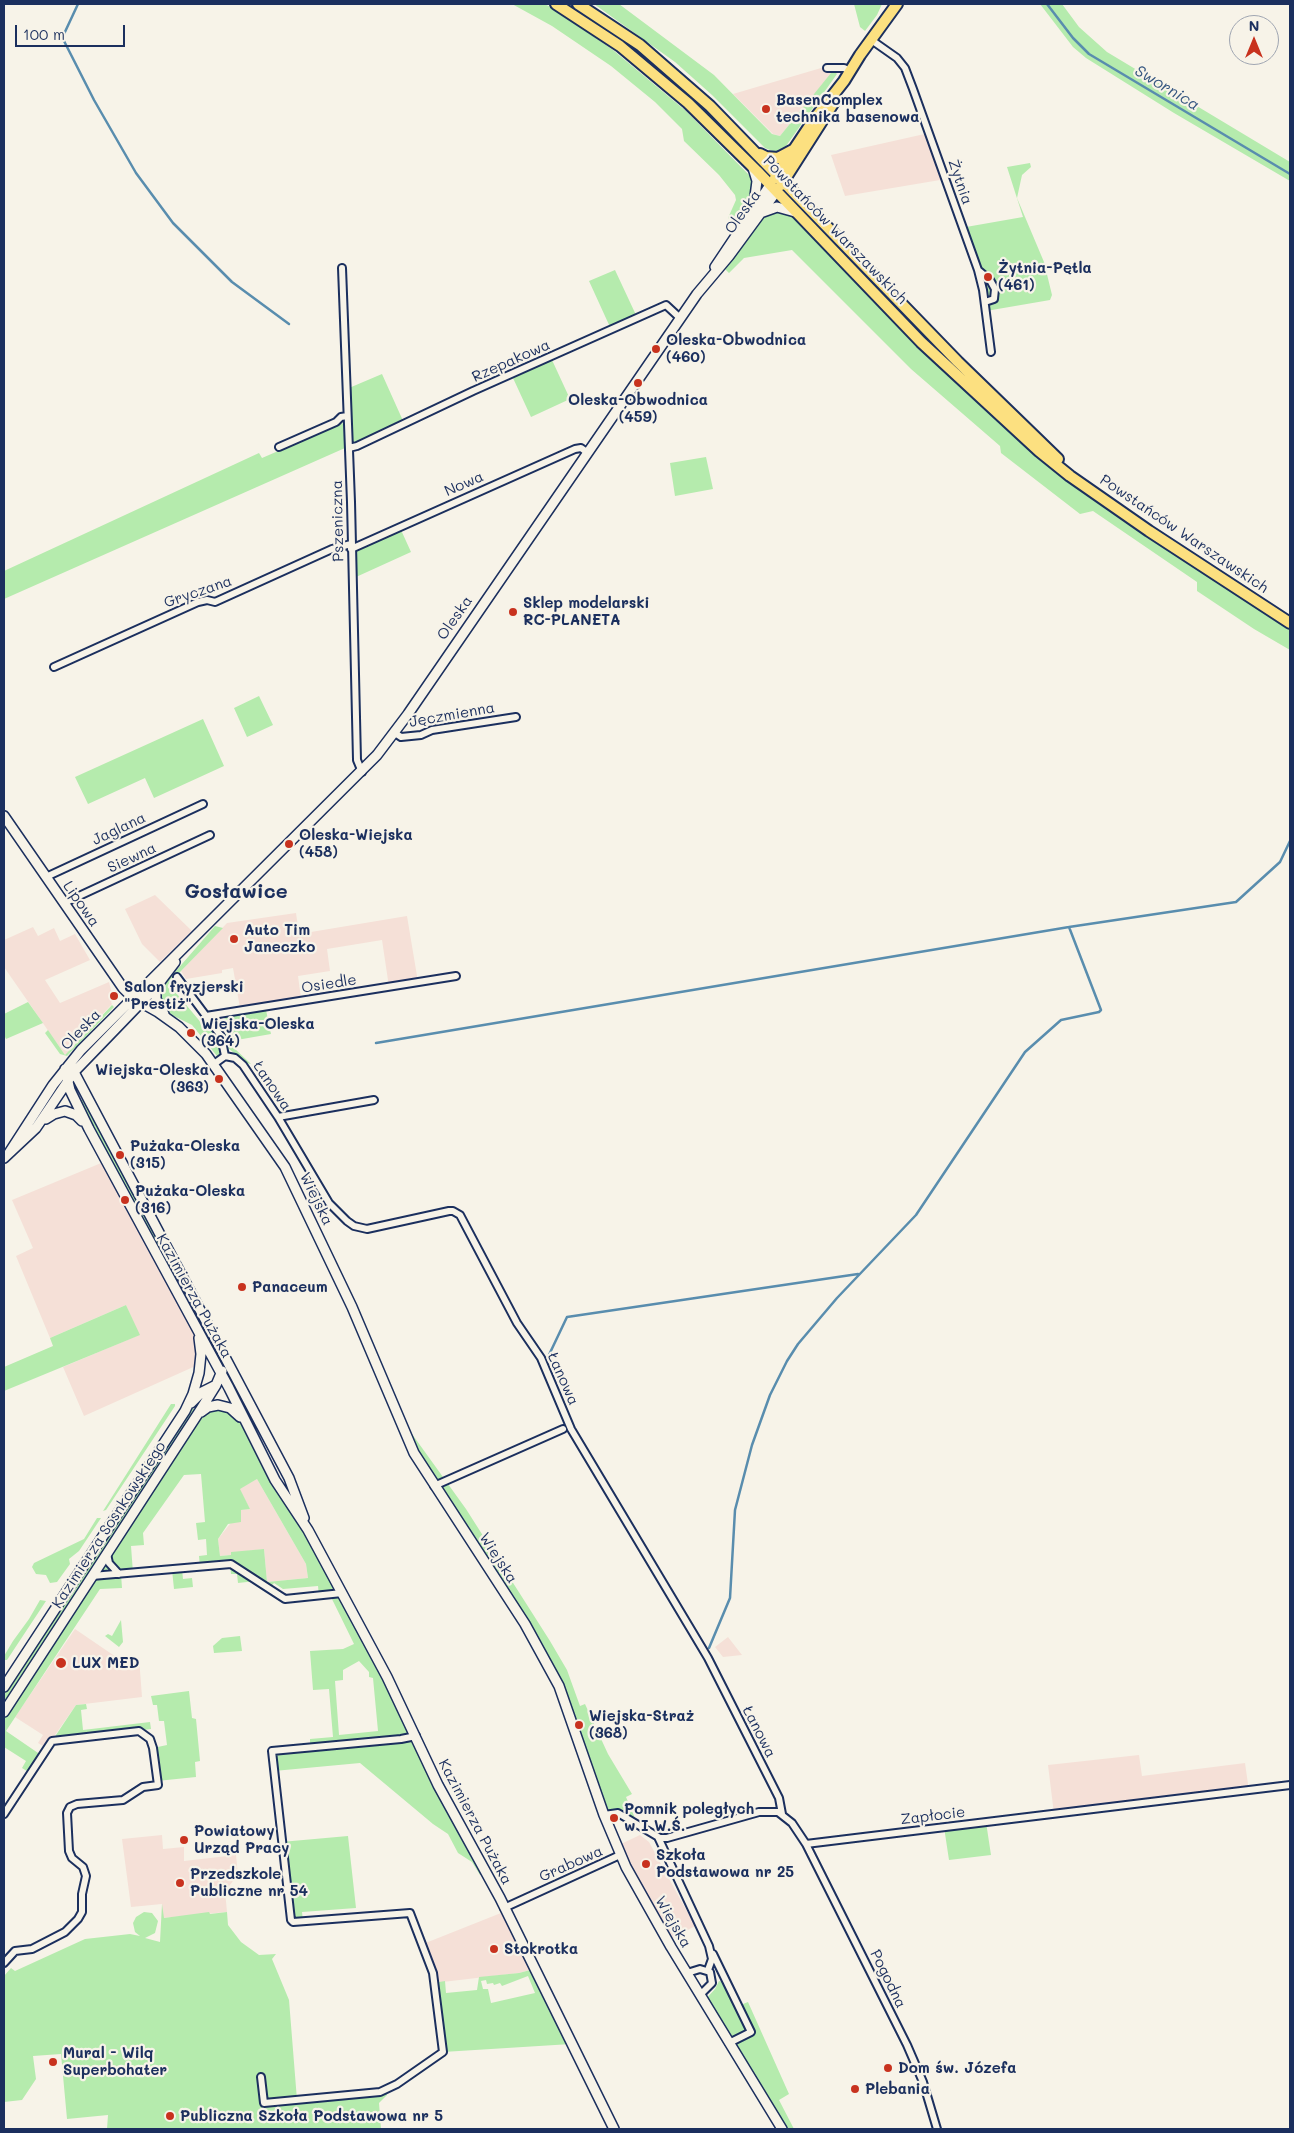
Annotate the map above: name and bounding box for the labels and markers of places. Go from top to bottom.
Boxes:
place label: BasenComplex technika basenowa [776,91,919,126]
marker: BasenComplex technika basenowa [760,103,772,115]
place label: Żytnia-Pętla (461) [998,259,1092,294]
marker: Żytnia-Pętla (461) [982,271,994,283]
place label: Oleska-Obwodnica (460) [666,331,806,366]
marker: Oleska-Obwodnica (460) [650,343,662,355]
marker: Oleska-Obwodnica (459) [632,377,644,389]
place label: Oleska-Obwodnica (459) [568,391,708,426]
place label: Sklep modelarski RC-PLANETA [523,594,650,629]
marker: Sklep modelarski RC-PLANETA [507,606,519,618]
place label: Oleska-Wiejska (458) [299,826,413,861]
marker: Oleska-Wiejska (458) [283,838,295,850]
place label: Auto Tim Janeczko [244,921,315,956]
marker: Auto Tim Janeczko [228,933,240,945]
place label: Salon fryzjerski "Prestiż" [124,978,244,1013]
marker: Salon fryzjerski "Prestiż" [108,990,120,1002]
place label: Wiejska-Oleska (364) [201,1015,315,1050]
marker: Wiejska-Oleska (364) [185,1027,197,1039]
place label: Wiejska-Oleska (363) [95,1061,209,1096]
marker: Wiejska-Oleska (363) [213,1073,225,1085]
place label: Pużaka-Oleska (315) [130,1137,240,1172]
marker: Pużaka-Oleska (315) [114,1149,126,1161]
place label: Pużaka-Oleska (316) [135,1182,245,1217]
marker: Pużaka-Oleska (316) [119,1194,131,1206]
place label: Panaceum [252,1278,328,1296]
marker: Panaceum [236,1281,248,1293]
place label: LUX MED [72,1654,139,1672]
marker: LUX MED [54,1656,68,1670]
place label: Wiejska-Straż (368) [589,1707,694,1742]
marker: Wiejska-Straż (368) [573,1719,585,1731]
place label: Pomnik poległych w I W.Ś. [624,1800,754,1835]
marker: Pomnik poległych w I W.Ś. [608,1812,620,1824]
place label: Powiatowy Urząd Pracy [194,1822,289,1857]
marker: Powiatowy Urząd Pracy [178,1834,190,1846]
place label: Szkoła Podstawowa nr 25 [656,1846,794,1881]
marker: Szkoła Podstawowa nr 25 [640,1858,652,1870]
place label: Przedszkole Publiczne nr 54 [190,1865,308,1900]
marker: Przedszkole Publiczne nr 54 [174,1877,186,1889]
place label: Stokrotka [504,1940,578,1958]
marker: Stokrotka [488,1943,500,1955]
place label: Mural - Wilq Superbohater [63,2044,167,2079]
marker: Mural - Wilq Superbohater [47,2056,59,2068]
place label: Dom św. Józefa [898,2059,1016,2077]
marker: Dom św. Józefa [882,2062,894,2074]
place label: Plebania [865,2080,930,2098]
marker: Plebania [849,2083,861,2095]
place label: Publiczna Szkoła Podstawowa nr 5 [180,2107,443,2125]
marker: Publiczna Szkoła Podstawowa nr 5 [164,2110,176,2122]

